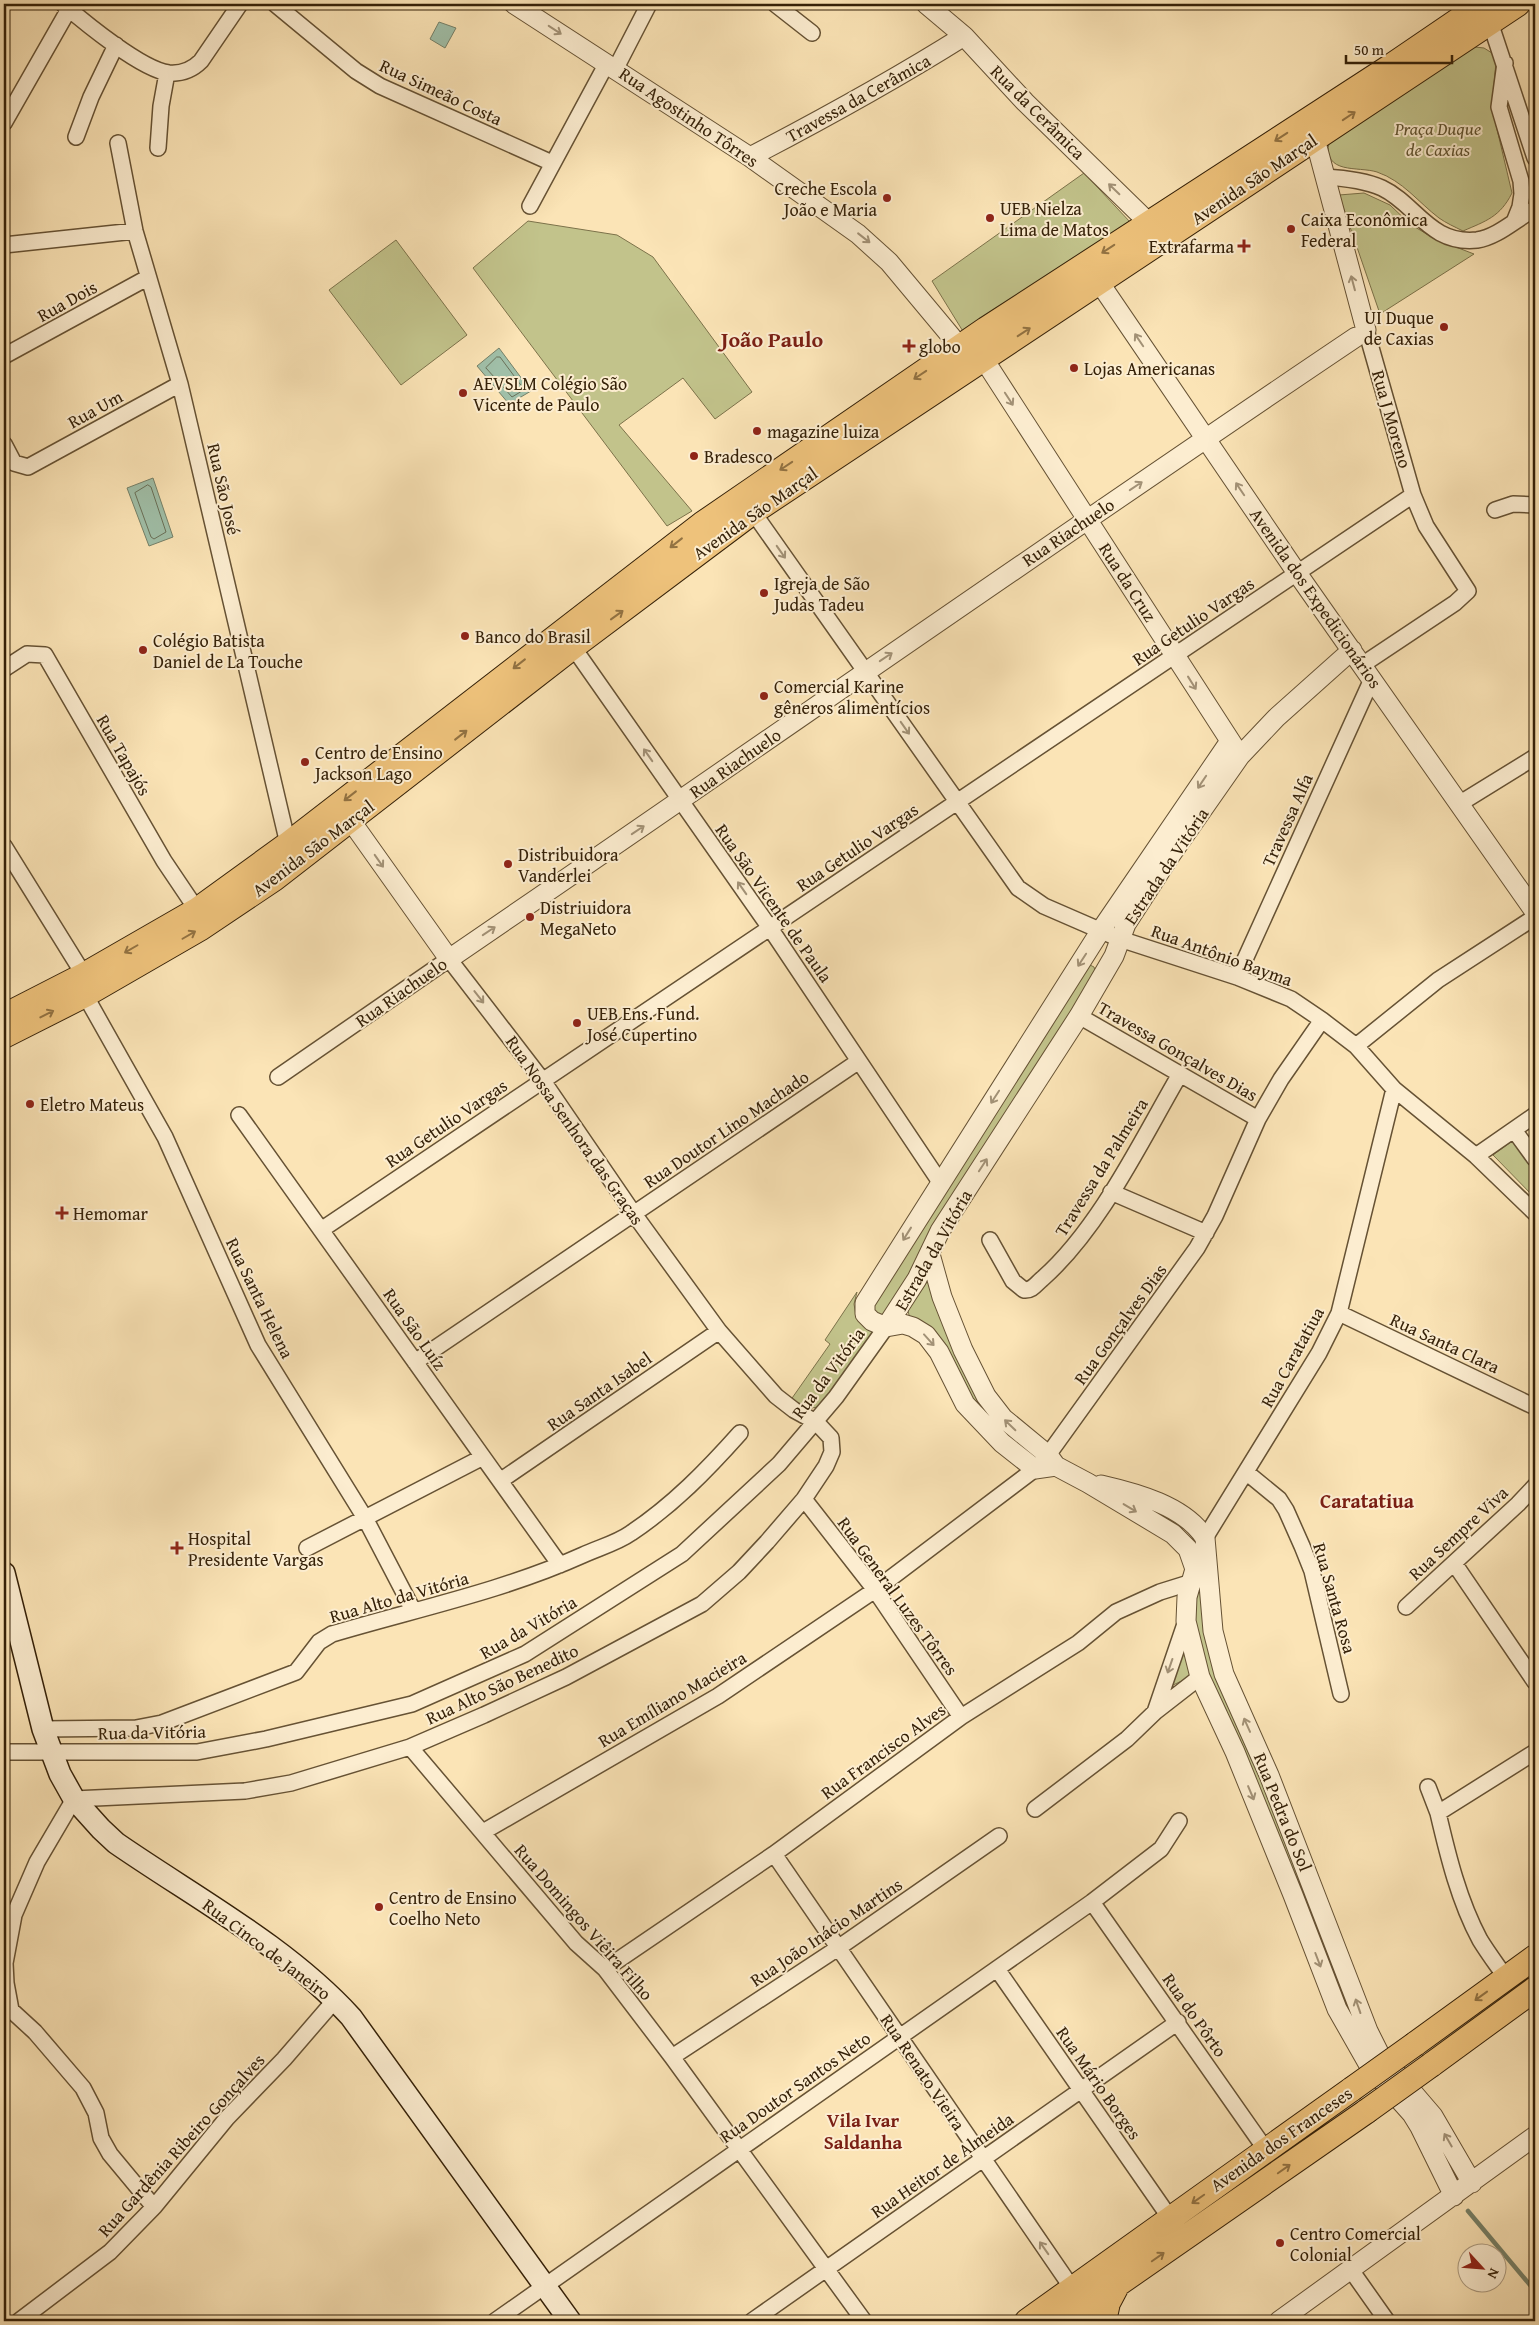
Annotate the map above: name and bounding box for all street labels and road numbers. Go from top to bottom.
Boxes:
street label: Travessa da Cerâmica [781,47,936,149]
street label: Rua Simeão Costa [375,52,507,132]
street label: Rua da Cerâmica [984,58,1092,166]
street label: Rua Agostinho Tôrres [614,60,764,174]
street label: Avenida São Marçal [1186,127,1322,231]
street label: Rua Dois [32,273,102,329]
street label: Rua J Moreno [1365,367,1419,471]
street label: Rua Um [63,383,128,435]
street label: Rua São José [200,440,248,538]
street label: Avenida São Marçal [687,460,823,566]
street label: Rua Riachuelo [1016,491,1120,573]
street label: Avenida dos Expedicionários [1243,502,1389,694]
street label: Rua da Cruz [1092,537,1164,627]
street label: Rua Getulio Vargas [1126,570,1260,672]
street label: Rua Tapajós [90,709,158,801]
street label: Rua Riachuelo [684,721,786,805]
street label: Travessa Alfa [1254,769,1320,871]
street label: Avenida São Marçal [246,793,380,903]
street label: Rua Getulio Vargas [790,796,924,898]
street label: Estrada da Vitória [1117,802,1215,930]
street label: Rua São Vicente de Paula [709,818,839,988]
street label: Rua Antônio Bayma [1148,917,1297,993]
street label: Rua Riachuelo [350,950,452,1034]
street label: Travessa Gonçalves Dias [1093,994,1263,1108]
street label: Rua Nossa Senhora das Graças [499,1030,651,1230]
street label: Rua Doutor Lino Machado [638,1063,814,1195]
street label: Rua Getulio Vargas [379,1072,513,1174]
street label: Travessa da Palmeira [1048,1092,1155,1241]
street label: Estrada da Vitória [887,1184,979,1316]
street label: Rua Santa Helena [219,1233,301,1363]
street label: Rua Gonçalves Dias [1067,1258,1173,1390]
street label: Rua São Luíz [377,1283,453,1376]
street label: Rua Caratatiua [1253,1301,1331,1412]
street label: Rua Santa Clara [1386,1306,1505,1380]
street label: Rua da Vitória [785,1321,872,1424]
street label: Rua Santa Isabel [541,1345,657,1437]
street label: Rua Sempre Viva [1402,1479,1514,1586]
street label: Rua General Luzes Tôrres [831,1511,965,1681]
street label: Rua Santa Rosa [1306,1539,1364,1657]
street label: Rua Alto da Vitória [326,1564,472,1630]
street label: Rua da Vitória [474,1588,582,1666]
street label: Rua Alto São Benedito [421,1637,583,1731]
street label: Rua Emíliano Macieira [593,1644,752,1754]
street label: Rua Francisco Alves [815,1696,951,1806]
street label: Rua da Vitória [98,1718,207,1746]
street label: Rua Pedra do Sol [1247,1749,1319,1875]
street label: Rua Domingos Viêira Filho [508,1838,660,2006]
street label: Rua João Inácio Martins [744,1871,908,1993]
street label: Rua Cinco de Janeiro [197,1892,337,2006]
street label: Rua do Pôrto [1156,1967,1234,2063]
street label: Rua Renato Vieira [874,2008,972,2136]
street label: Rua Mário Borges [1050,2021,1148,2145]
street label: Rua Doutor Santos Neto [714,2025,876,2149]
street label: Rua Gardênia Ribeiro Gonçalves [91,2047,271,2243]
street label: Avenida dos Franceses [1204,2080,1358,2198]
street label: Rua Heitor de Almeida [865,2105,1019,2225]

